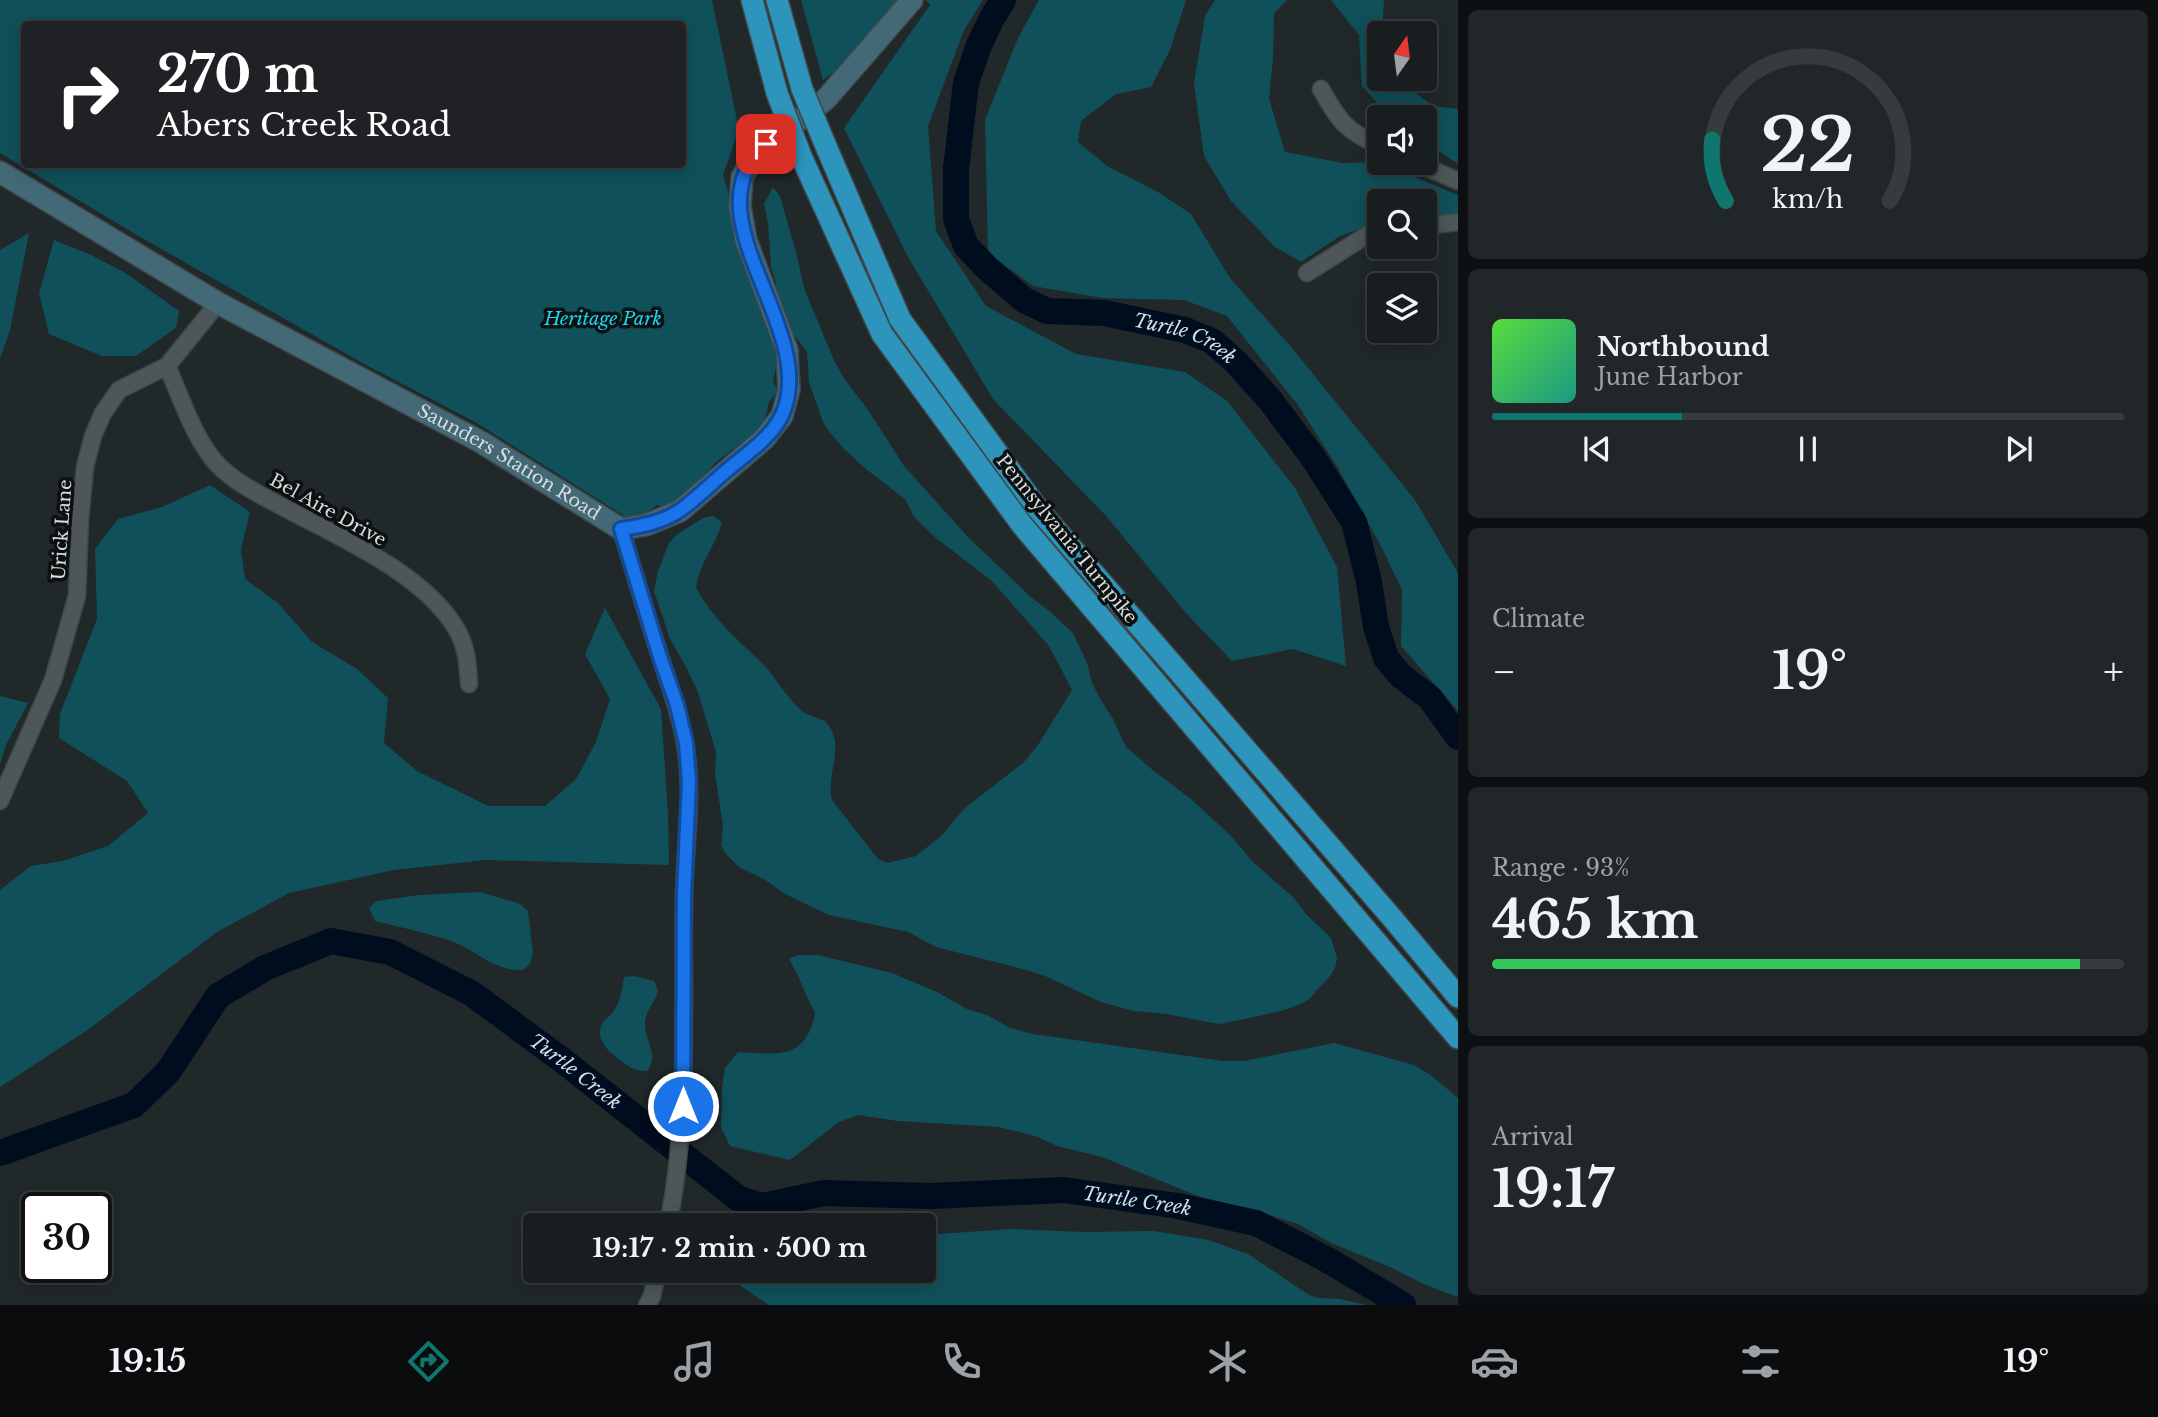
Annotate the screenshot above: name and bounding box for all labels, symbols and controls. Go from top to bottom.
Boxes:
north arrow [1367,21,1437,91]
map controls [1367,21,1437,343]
text: 270 m [157,44,318,105]
icon: right [42,49,133,140]
text: 22 [1761,100,1855,191]
text: Abers Creek Road [157,105,451,145]
button: sound [1367,105,1437,175]
pin [736,114,796,174]
icon: arrive [747,125,785,163]
text: km/h [1773,183,1843,214]
button: search [1367,189,1437,259]
button: layers [1367,273,1437,343]
park label: Heritage Park [543,308,662,330]
water label: Turtle Creek [1132,309,1241,369]
text: Northbound [1597,331,1769,363]
text: June Harbor [1597,363,1743,391]
street label: Saunders Station Road [414,399,605,525]
icon: previous [1578,430,1616,468]
icon: pause [1789,430,1827,468]
icon: next [2000,430,2038,468]
street label: Pennsylvania Turnpike [992,450,1142,628]
street label: Bel Aire Drive [266,469,390,551]
street label: Urick Lane [48,479,76,581]
text: Climate [1492,605,1585,633]
text: 19° [1772,639,1847,703]
text: − [1492,648,1516,695]
text: + [2103,648,2124,695]
text: Range · 93% [1492,854,1630,882]
text: 465 km [1492,888,1698,952]
water label: Turtle Creek [525,1029,626,1114]
position arrow [646,1069,720,1143]
text: Arrival [1492,1123,1573,1151]
text: 19:17 [1492,1157,1614,1221]
water label: Turtle Creek [1081,1182,1194,1221]
speed limit sign: 30 [21,1192,112,1283]
text: 19:17 · 2 min · 500 m [592,1232,867,1264]
icon: directions [404,1337,453,1386]
icon: music [670,1337,719,1386]
icon: phone [937,1337,986,1386]
icon: climate [1203,1337,1252,1386]
icon: car [1470,1337,1519,1386]
icon: filters [1736,1337,1785,1386]
text: 19:15 [109,1341,186,1381]
text: 19° [2003,1341,2049,1381]

